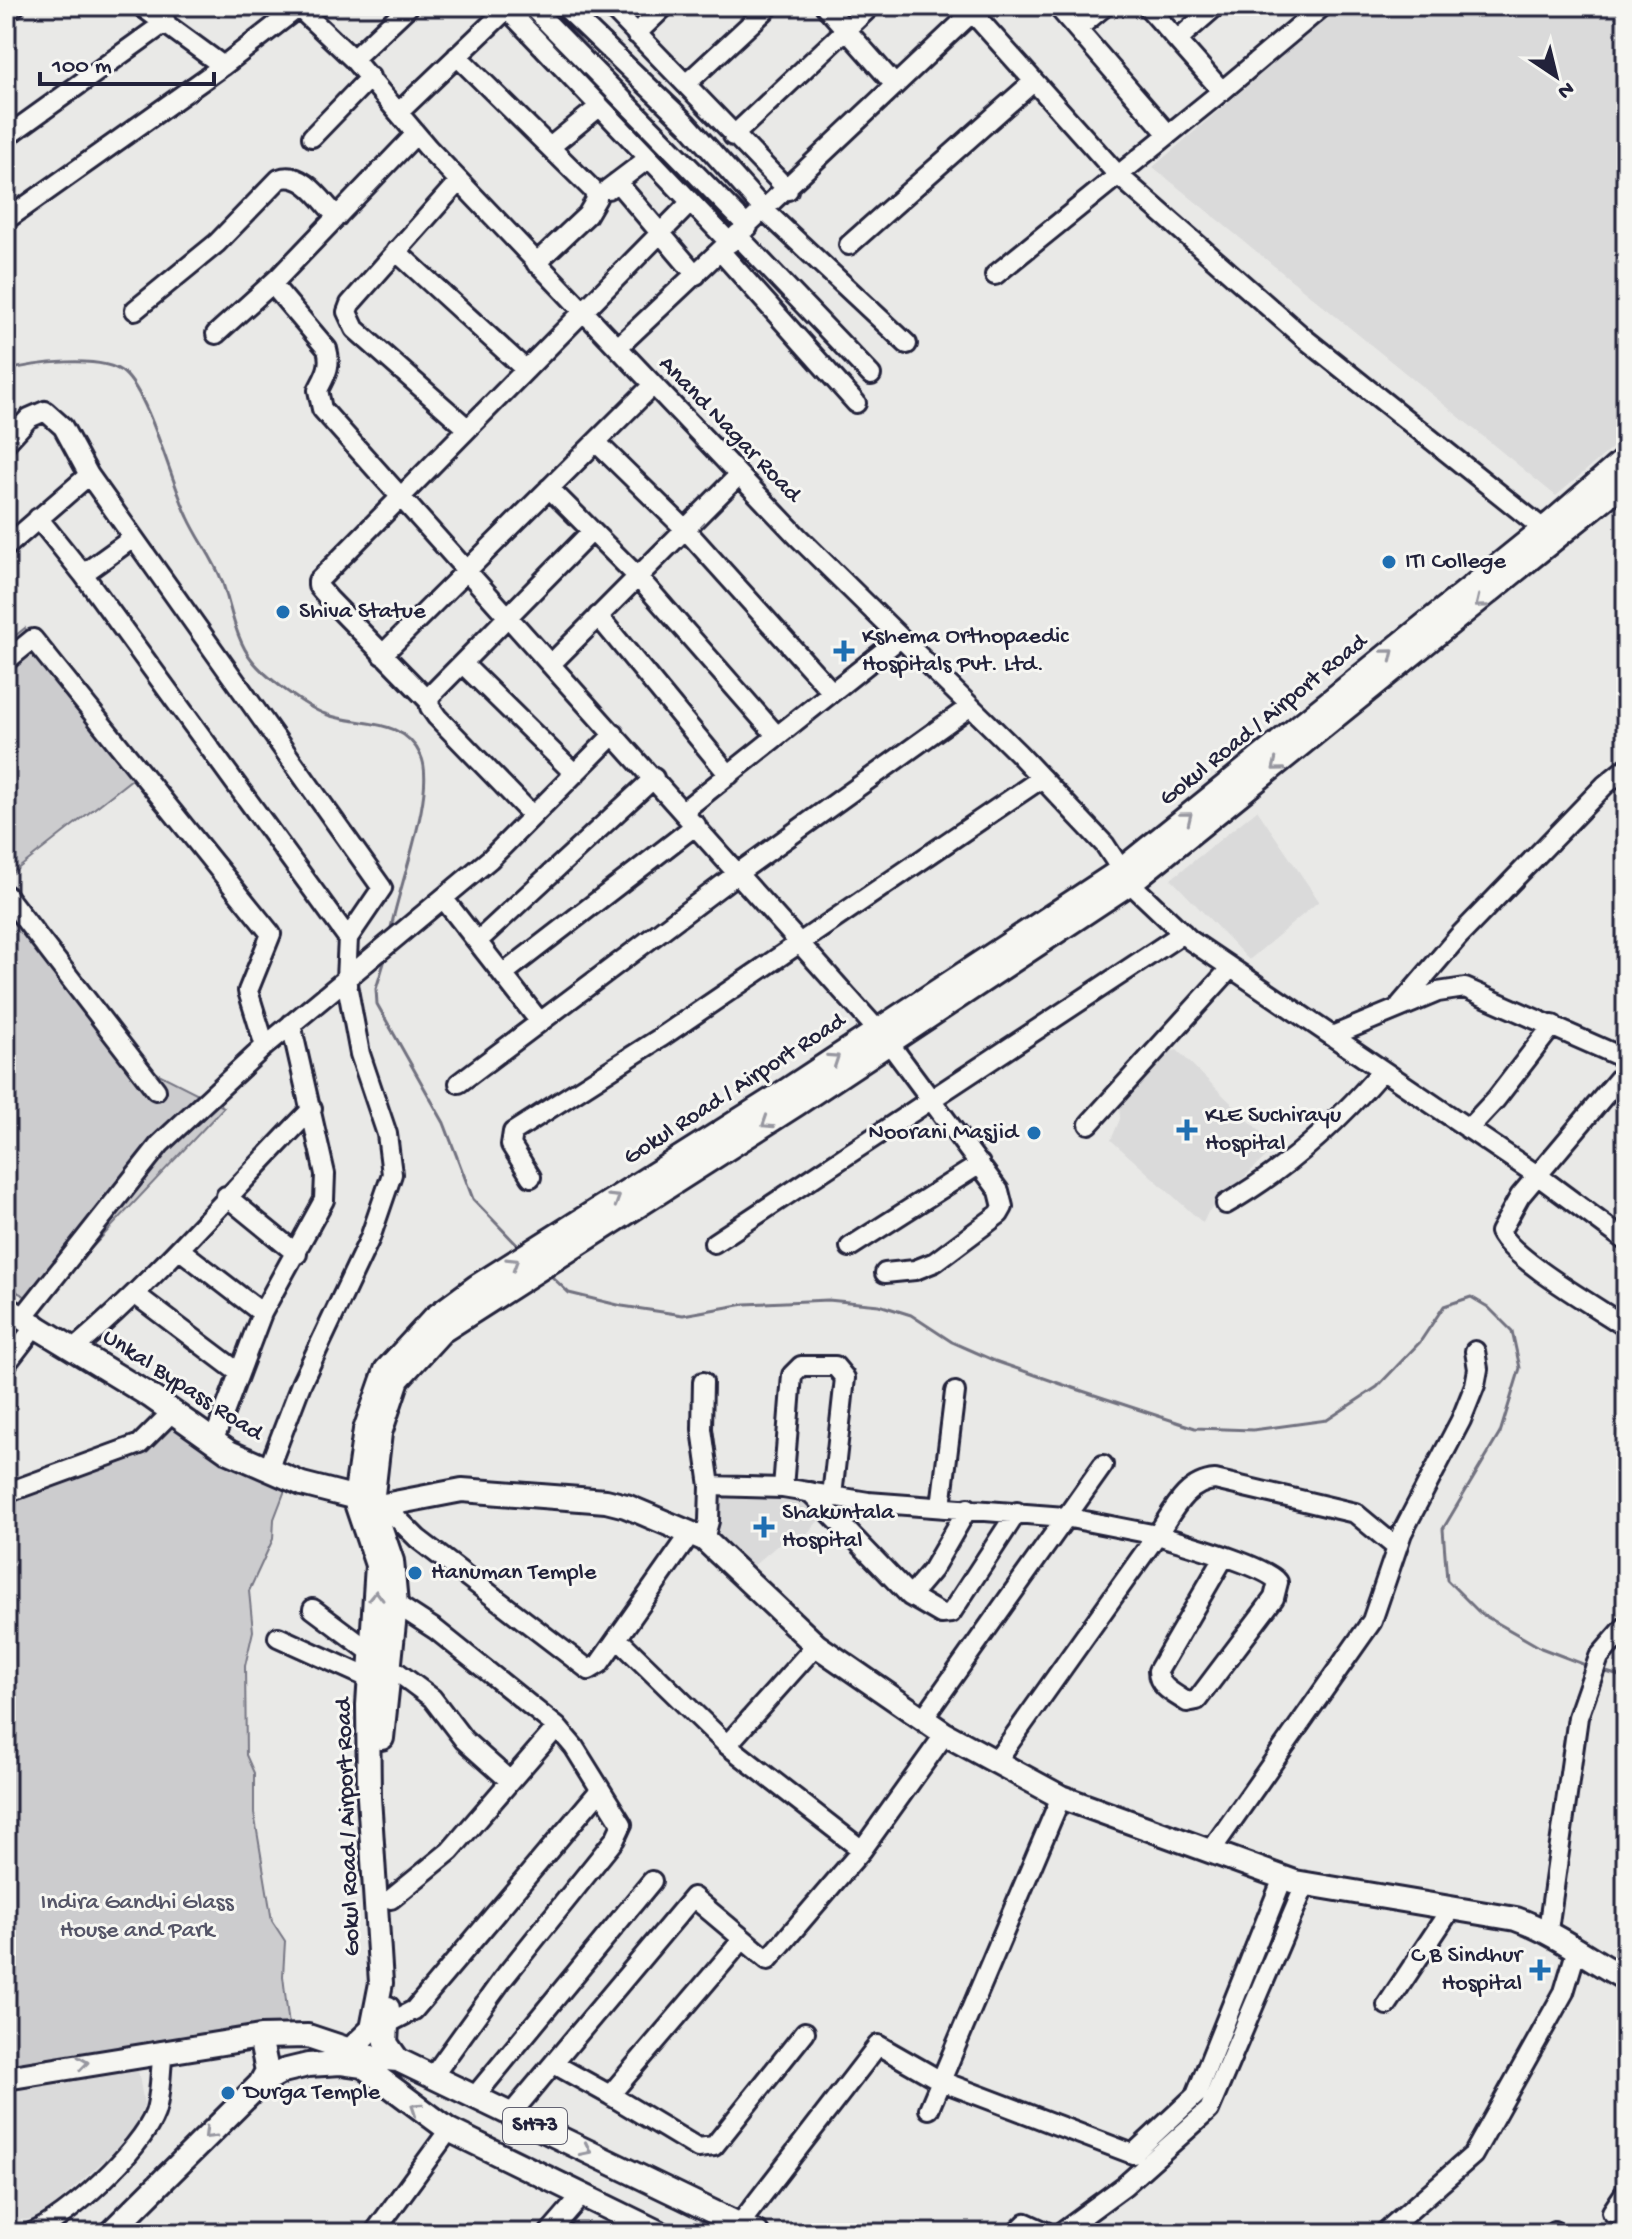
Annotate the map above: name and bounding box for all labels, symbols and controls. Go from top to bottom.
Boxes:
scale bar [40,36,214,86]
north arrow [1516,36,1596,116]
text: 100 m [51,53,112,82]
text: N [1552,74,1579,104]
street label: Anand Nagar Road [652,351,808,511]
place label: ITI College [1405,548,1507,577]
marker: ITI College [1380,553,1398,571]
one-way arrow [1474,593,1489,607]
place label: Shiva Statue [299,598,426,627]
marker: Shiva Statue [274,603,292,621]
place label: Kshema Orthopaedic Hospitals Pvt. Ltd. [862,623,1069,680]
street label: Gokul Road / Airport Road [1154,627,1375,814]
marker: Kshema Orthopaedic Hospitals Pvt. Ltd. [833,640,855,662]
one-way arrow [1380,649,1394,664]
one-way arrow [1272,756,1287,771]
one-way arrow [1178,812,1192,827]
street label: Gokul Road / Airport Road [619,1006,853,1173]
one-way arrow [825,1054,839,1069]
place label: KLE Suchirayu Hospital [1205,1102,1341,1159]
one-way arrow [761,1114,775,1129]
place label: Noorani Masjid [868,1119,1020,1148]
marker: KLE Suchirayu Hospital [1176,1119,1198,1141]
marker: Noorani Masjid [1025,1124,1043,1142]
one-way arrow [606,1193,620,1208]
one-way arrow [504,1258,519,1273]
street label: Unkal Bypass Road [96,1323,269,1450]
place label: Shakuntala Hospital [782,1499,895,1556]
marker: Shakuntala Hospital [753,1516,775,1538]
place label: Hanuman Temple [431,1559,597,1588]
marker: Hanuman Temple [406,1564,424,1582]
one-way arrow [368,1589,385,1602]
street label: Gokul Road / Airport Road [330,1695,368,1957]
park label: Indira Gandhi Glass House and Park [40,1889,235,1946]
place label: C B Sindhur Hospital [1411,1942,1525,1999]
marker: C B Sindhur Hospital [1529,1959,1551,1981]
one-way arrow [76,2055,89,2072]
place label: Durga Temple [242,2079,381,2108]
marker: Durga Temple [219,2084,237,2102]
one-way arrow [411,2102,425,2117]
road number: SH73 [503,2108,567,2144]
one-way arrow [204,2125,218,2139]
one-way arrow [577,2140,592,2156]

